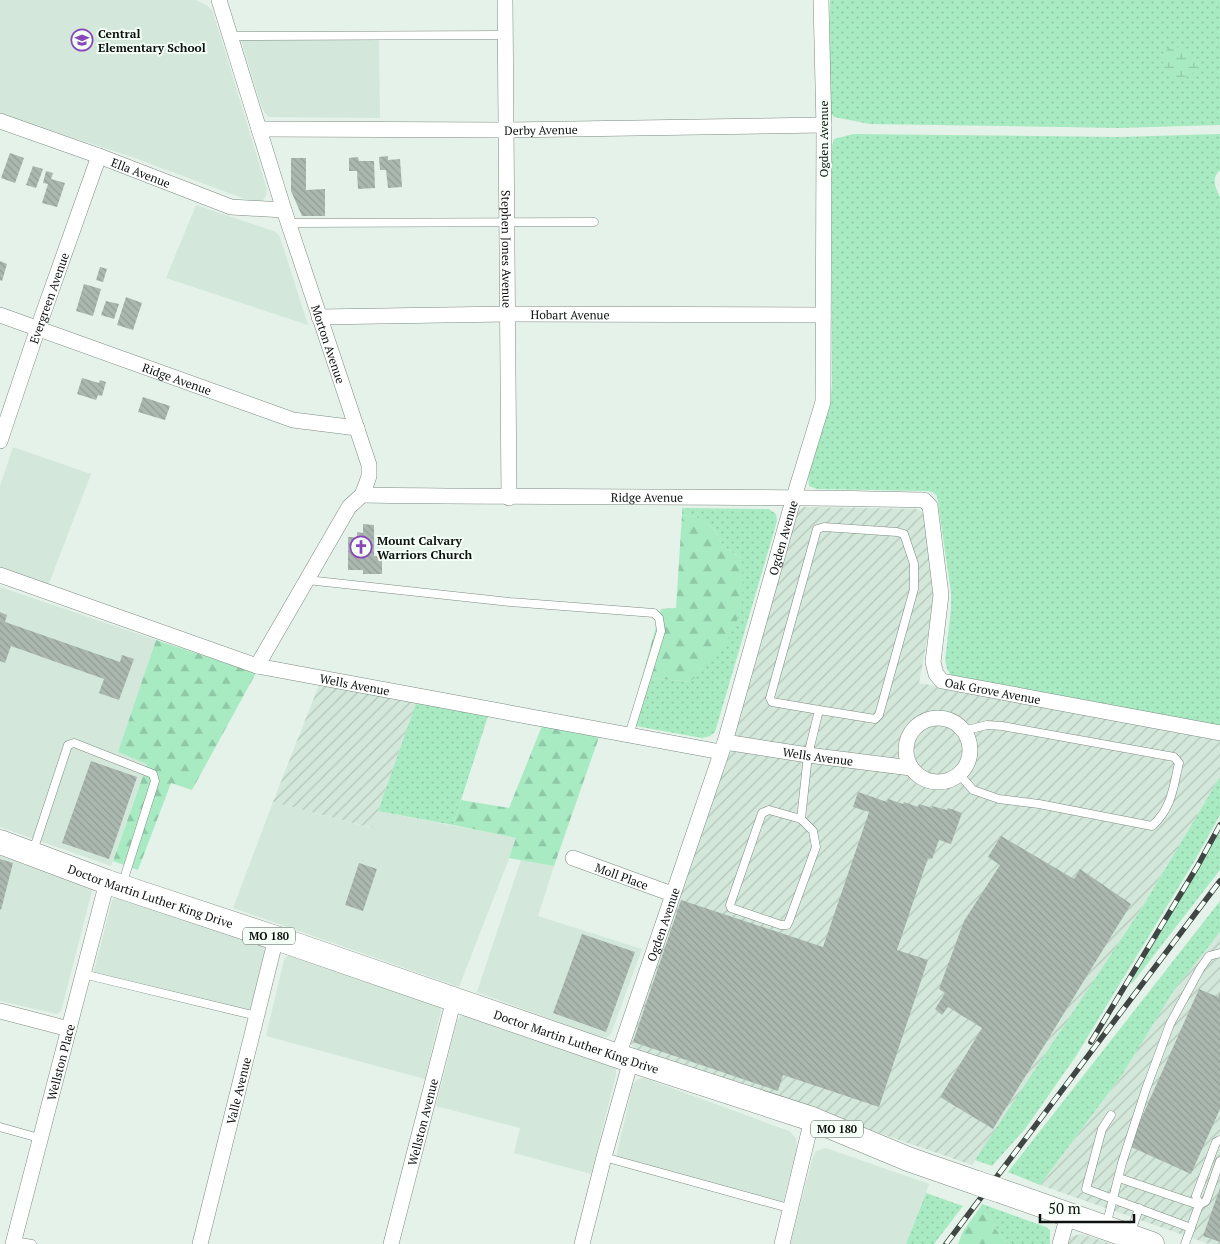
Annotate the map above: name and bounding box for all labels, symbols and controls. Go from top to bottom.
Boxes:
place label: Central Elementary School [98,26,206,55]
school or university icon: Central Elementary School [70,28,94,52]
street label: Ogden Avenue [816,101,831,178]
street label: Derby Avenue [504,121,578,138]
street label: Ella Avenue [109,154,173,190]
street label: Stephen Jones Avenue [499,190,515,308]
street label: Evergreen Avenue [26,250,72,346]
street label: Morton Avenue [309,303,349,385]
street label: Hobart Avenue [530,307,610,322]
street label: Ridge Avenue [140,359,214,398]
street label: Ridge Avenue [611,489,683,504]
street label: Ogden Avenue [765,499,800,577]
place label: Mount Calvary Warriors Church [377,533,472,562]
church icon: Mount Calvary Warriors Church [349,535,373,559]
street label: Wells Avenue [318,670,391,698]
street label: Oak Grove Avenue [944,674,1042,707]
street label: Wells Avenue [782,744,854,768]
street label: Moll Place [593,859,651,892]
street label: Doctor Martin Luther King Drive [66,861,235,931]
street label: Ogden Avenue [643,886,682,963]
road number: MO 180 [243,928,295,944]
street label: Doctor Martin Luther King Drive [492,1006,661,1076]
street label: Wellston Place [43,1022,77,1102]
street label: Valle Avenue [223,1056,254,1126]
street label: Wellston Avenue [404,1077,441,1167]
road number: MO 180 [811,1120,863,1138]
scale bar [1040,1192,1134,1224]
text: 50 m [1048,1198,1081,1218]

